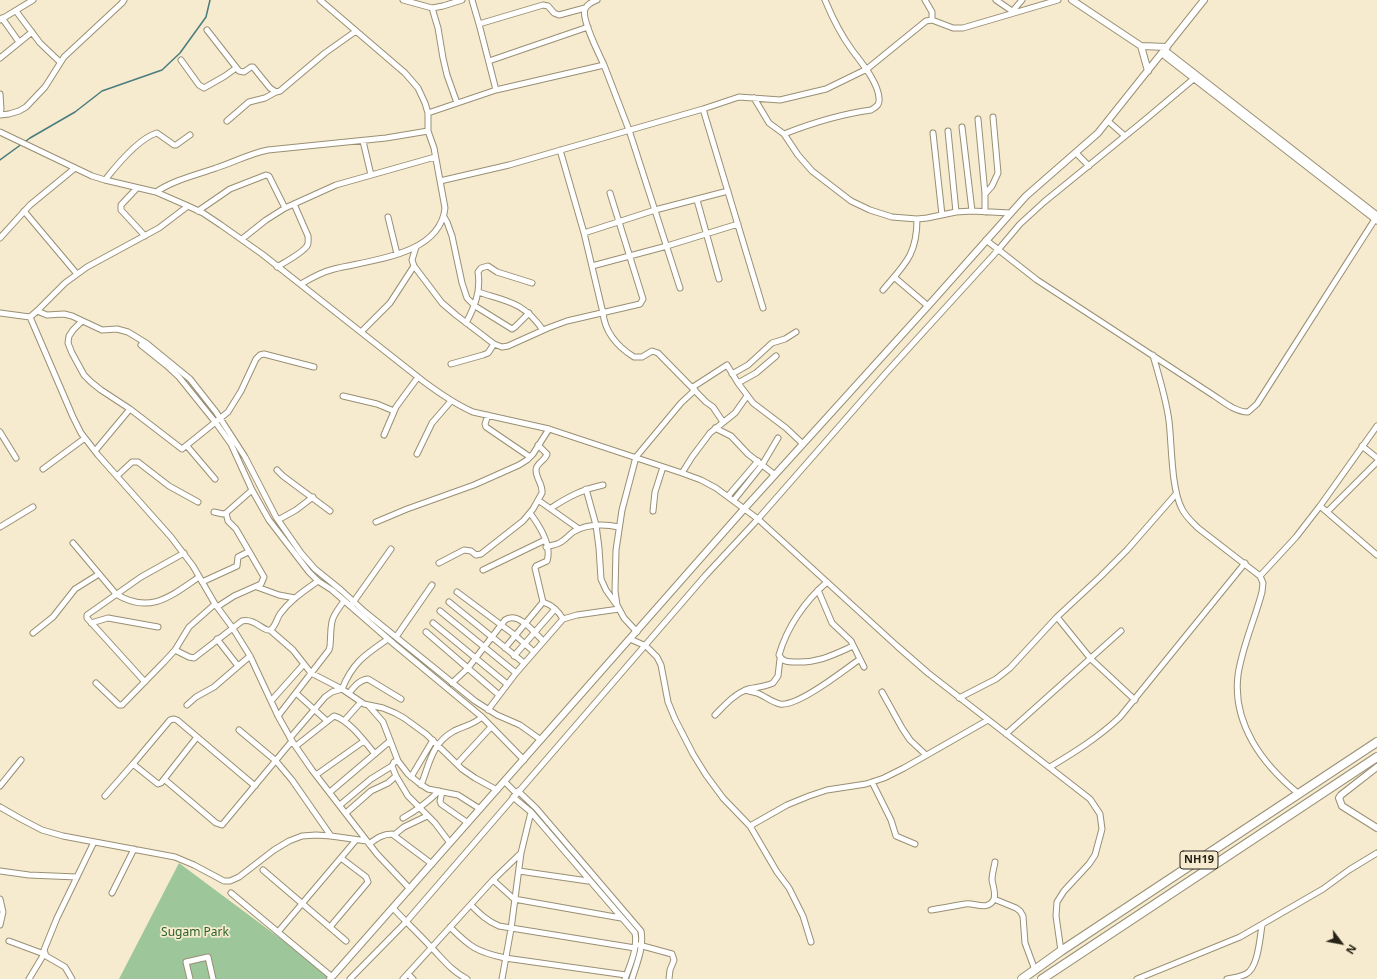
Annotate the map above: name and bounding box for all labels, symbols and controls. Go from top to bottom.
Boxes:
road number: NH19 [1180,851,1218,869]
north arrow [1321,923,1361,963]
park label: Sugam Park [161,926,229,940]
text: N [1343,942,1360,957]

